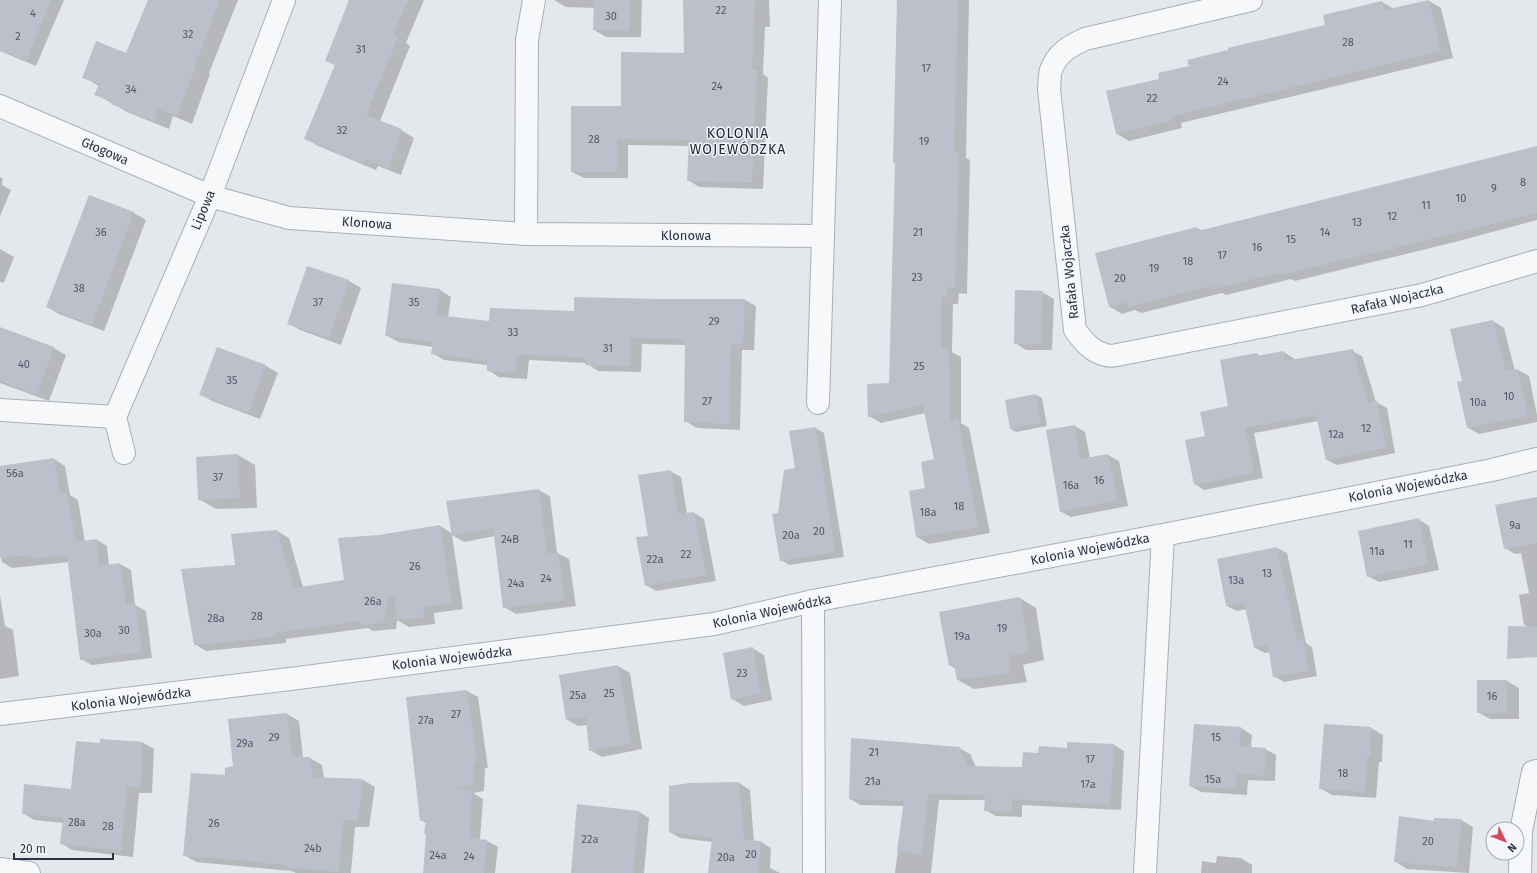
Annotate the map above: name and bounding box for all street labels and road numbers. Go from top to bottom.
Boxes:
street label: Głogowa [79,134,131,168]
street label: Lipowa [188,188,218,232]
street label: Klonowa [341,214,393,232]
street label: Rafała Wojaczka [1057,224,1081,320]
street label: Klonowa [661,228,711,243]
street label: Rafała Wojaczka [1349,281,1445,317]
street label: Kolonia Wojewódzka [1347,467,1469,505]
street label: Kolonia Wojewódzka [1029,530,1151,568]
street label: Kolonia Wojewódzka [711,591,833,631]
street label: Kolonia Wojewódzka [391,643,513,673]
street label: Kolonia Wojewódzka [70,684,192,714]

